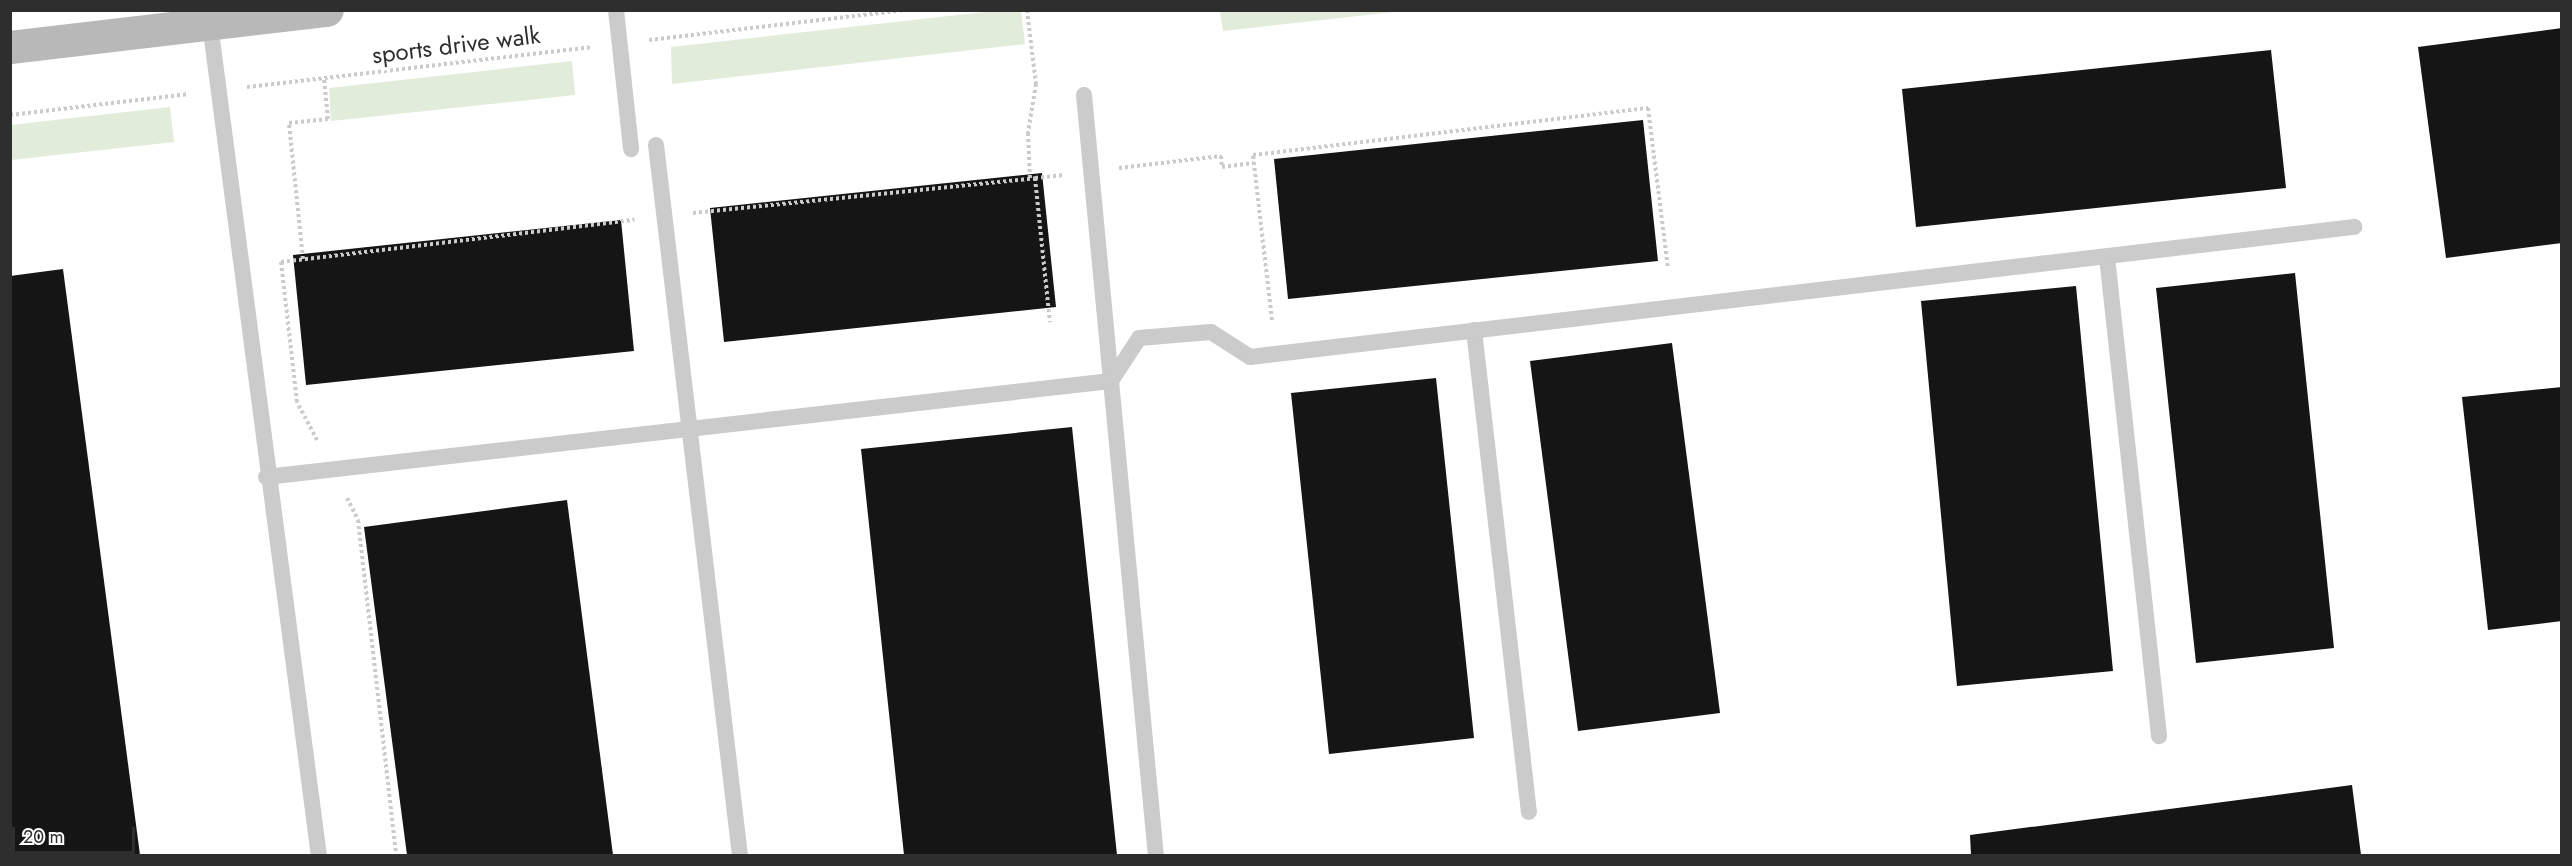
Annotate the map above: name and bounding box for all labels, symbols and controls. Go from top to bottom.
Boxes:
street label: sports drive walk [370,20,542,70]
scale bar [15,815,138,853]
text: 20 m [23,824,63,850]

